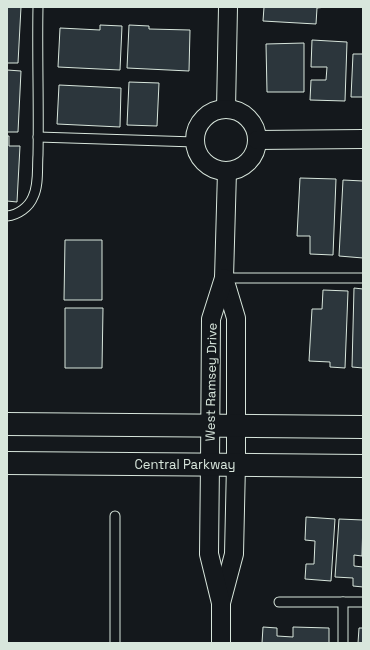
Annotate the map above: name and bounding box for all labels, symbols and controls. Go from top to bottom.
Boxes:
street label: West Ramsey Drive [201,322,221,442]
street label: Central Parkway [134,456,236,473]

